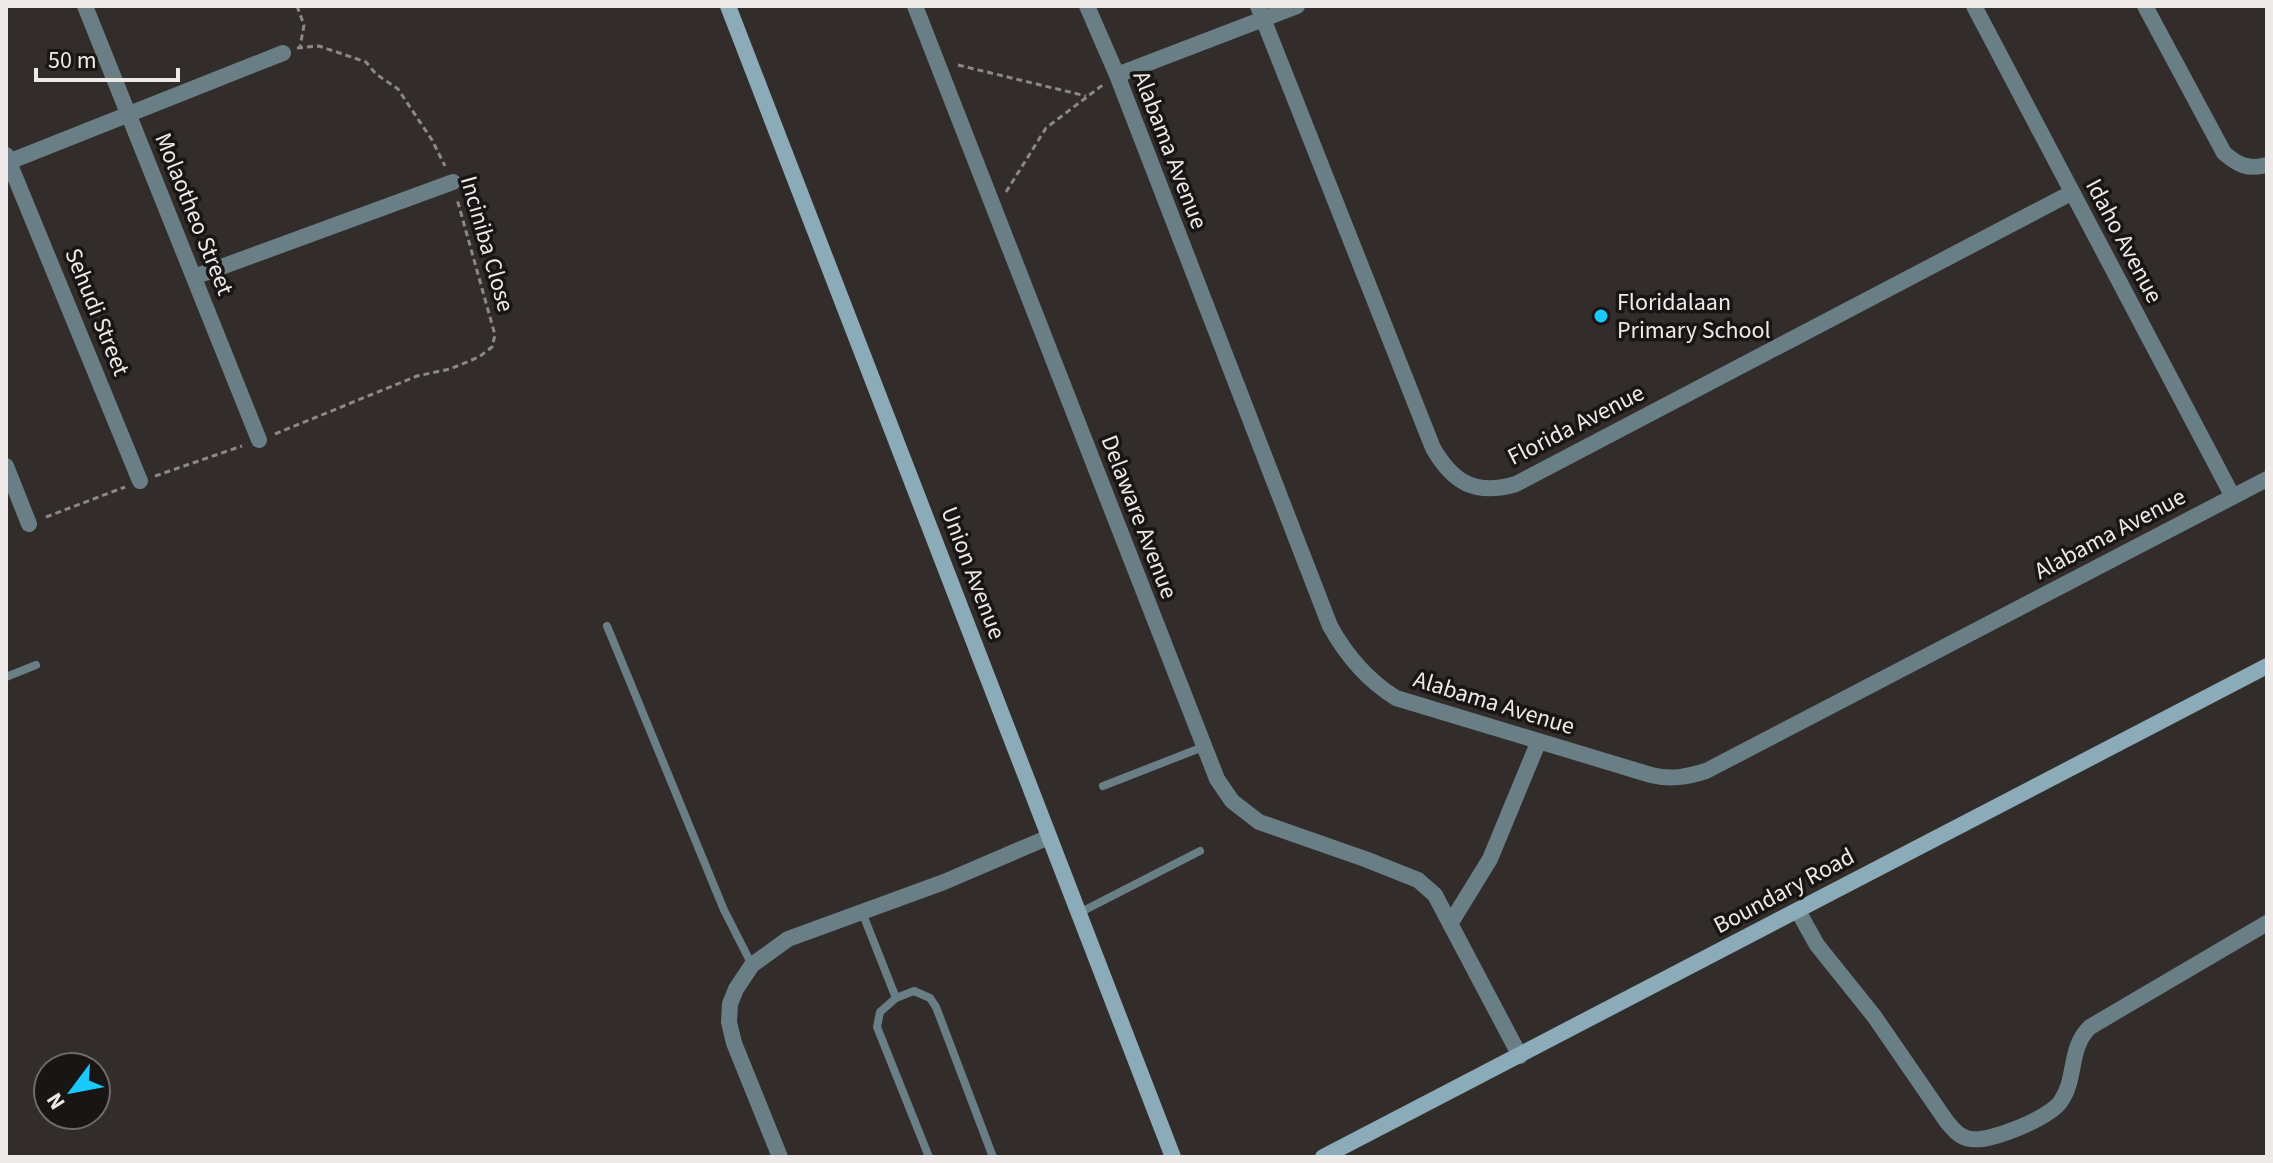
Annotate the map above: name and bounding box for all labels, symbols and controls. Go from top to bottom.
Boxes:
scale bar [36,32,178,82]
text: 50 m [48,43,97,78]
street label: Alabama Avenue [1124,66,1216,234]
street label: Molaotheo Street [146,128,242,300]
street label: Inciniba Close [451,172,523,316]
street label: Idaho Avenue [2076,172,2172,310]
street label: Sehudi Street [55,243,139,381]
place label: Floridalaan Primary School [1617,285,1771,348]
marker: Floridalaan Primary School [1592,307,1610,325]
street label: Florida Avenue [1501,375,1651,475]
street label: Delaware Avenue [1092,430,1186,604]
street label: Alabama Avenue [2028,479,2192,589]
street label: Union Avenue [932,502,1014,644]
street label: Alabama Avenue [1409,662,1579,744]
street label: Boundary Road [1707,839,1861,943]
north arrow [32,1051,112,1131]
text: N [38,1086,73,1116]

